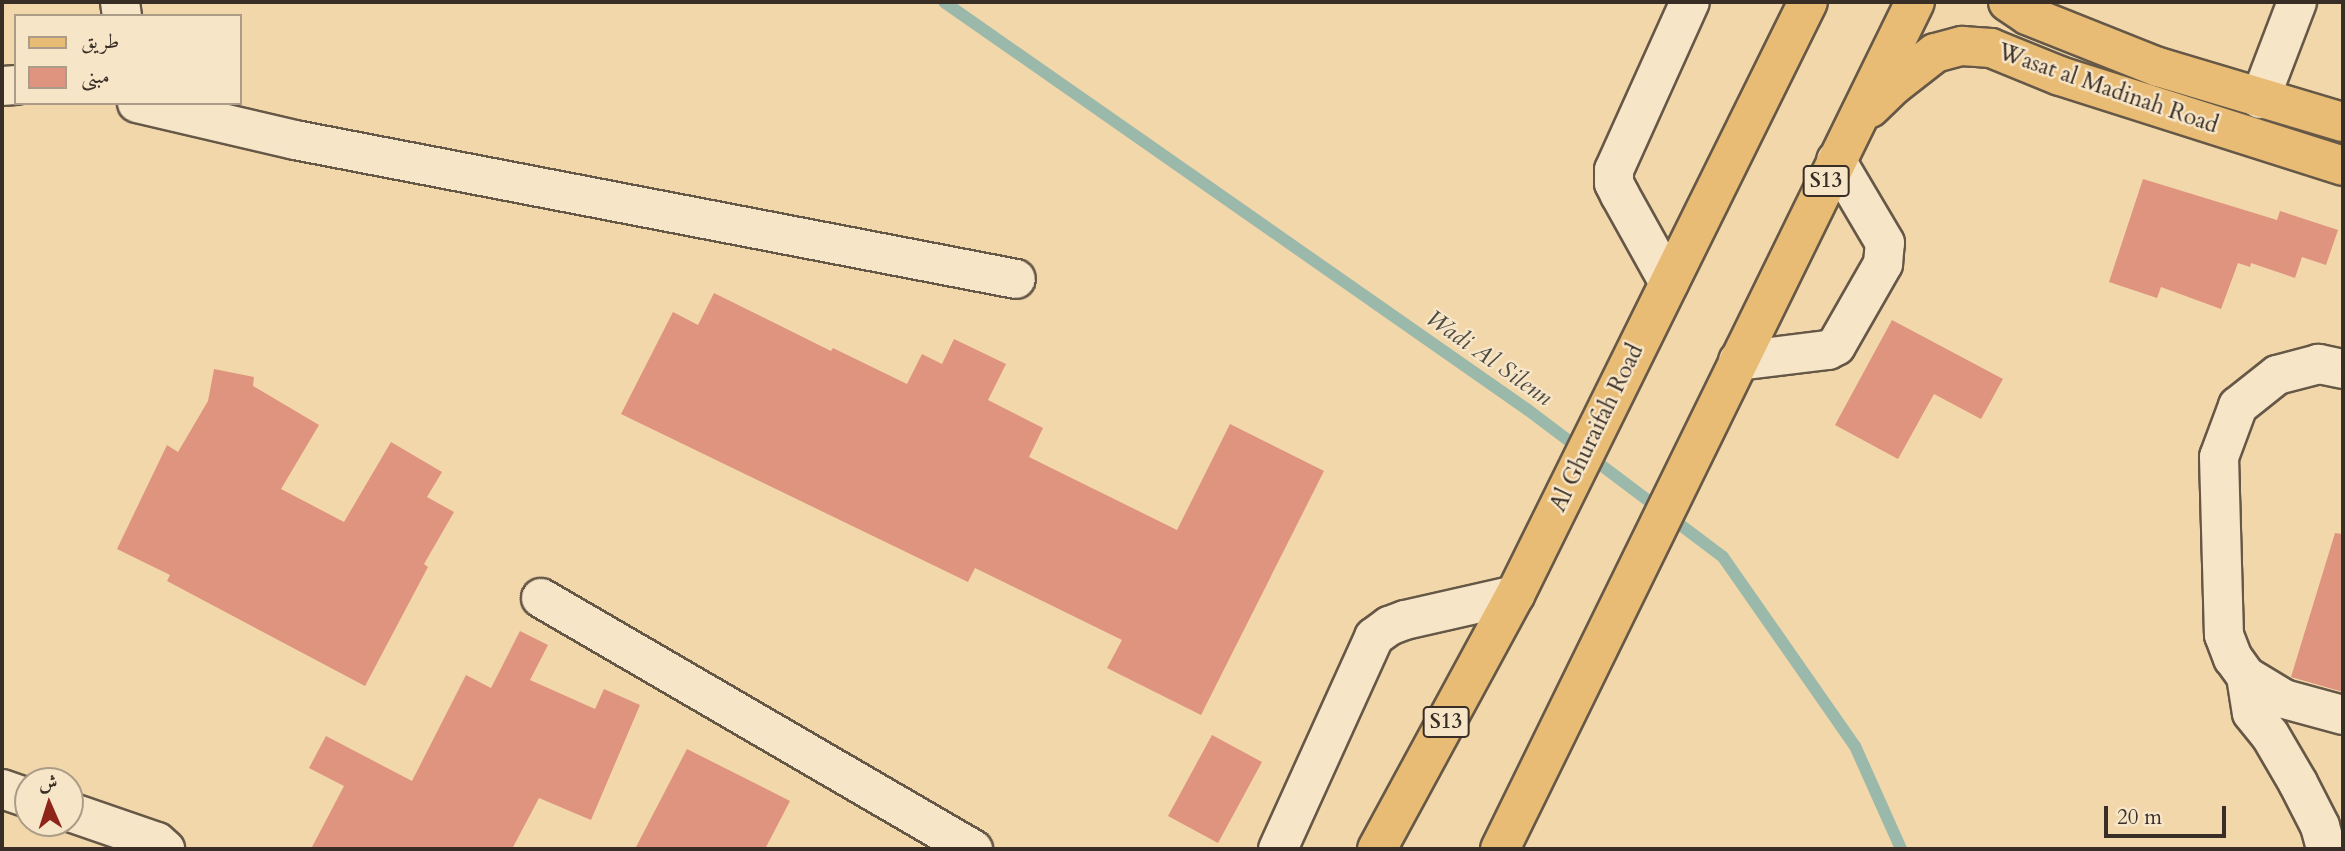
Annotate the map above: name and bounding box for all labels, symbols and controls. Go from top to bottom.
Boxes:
legend [14,14,242,105]
text: طريق [81,27,119,56]
street label: Wasat al Madinah Road [1994,38,2222,140]
text: مبنى [81,62,110,91]
road number: S13 [1801,164,1850,198]
water label: Wadi Al Silenn [1420,304,1558,412]
street label: Al Ghuraifah Road [1545,340,1649,516]
road number: S13 [1422,704,1470,740]
north arrow [14,767,84,837]
text: ش [38,770,58,797]
scale bar [2107,792,2230,836]
text: 20 m [2117,803,2162,832]

